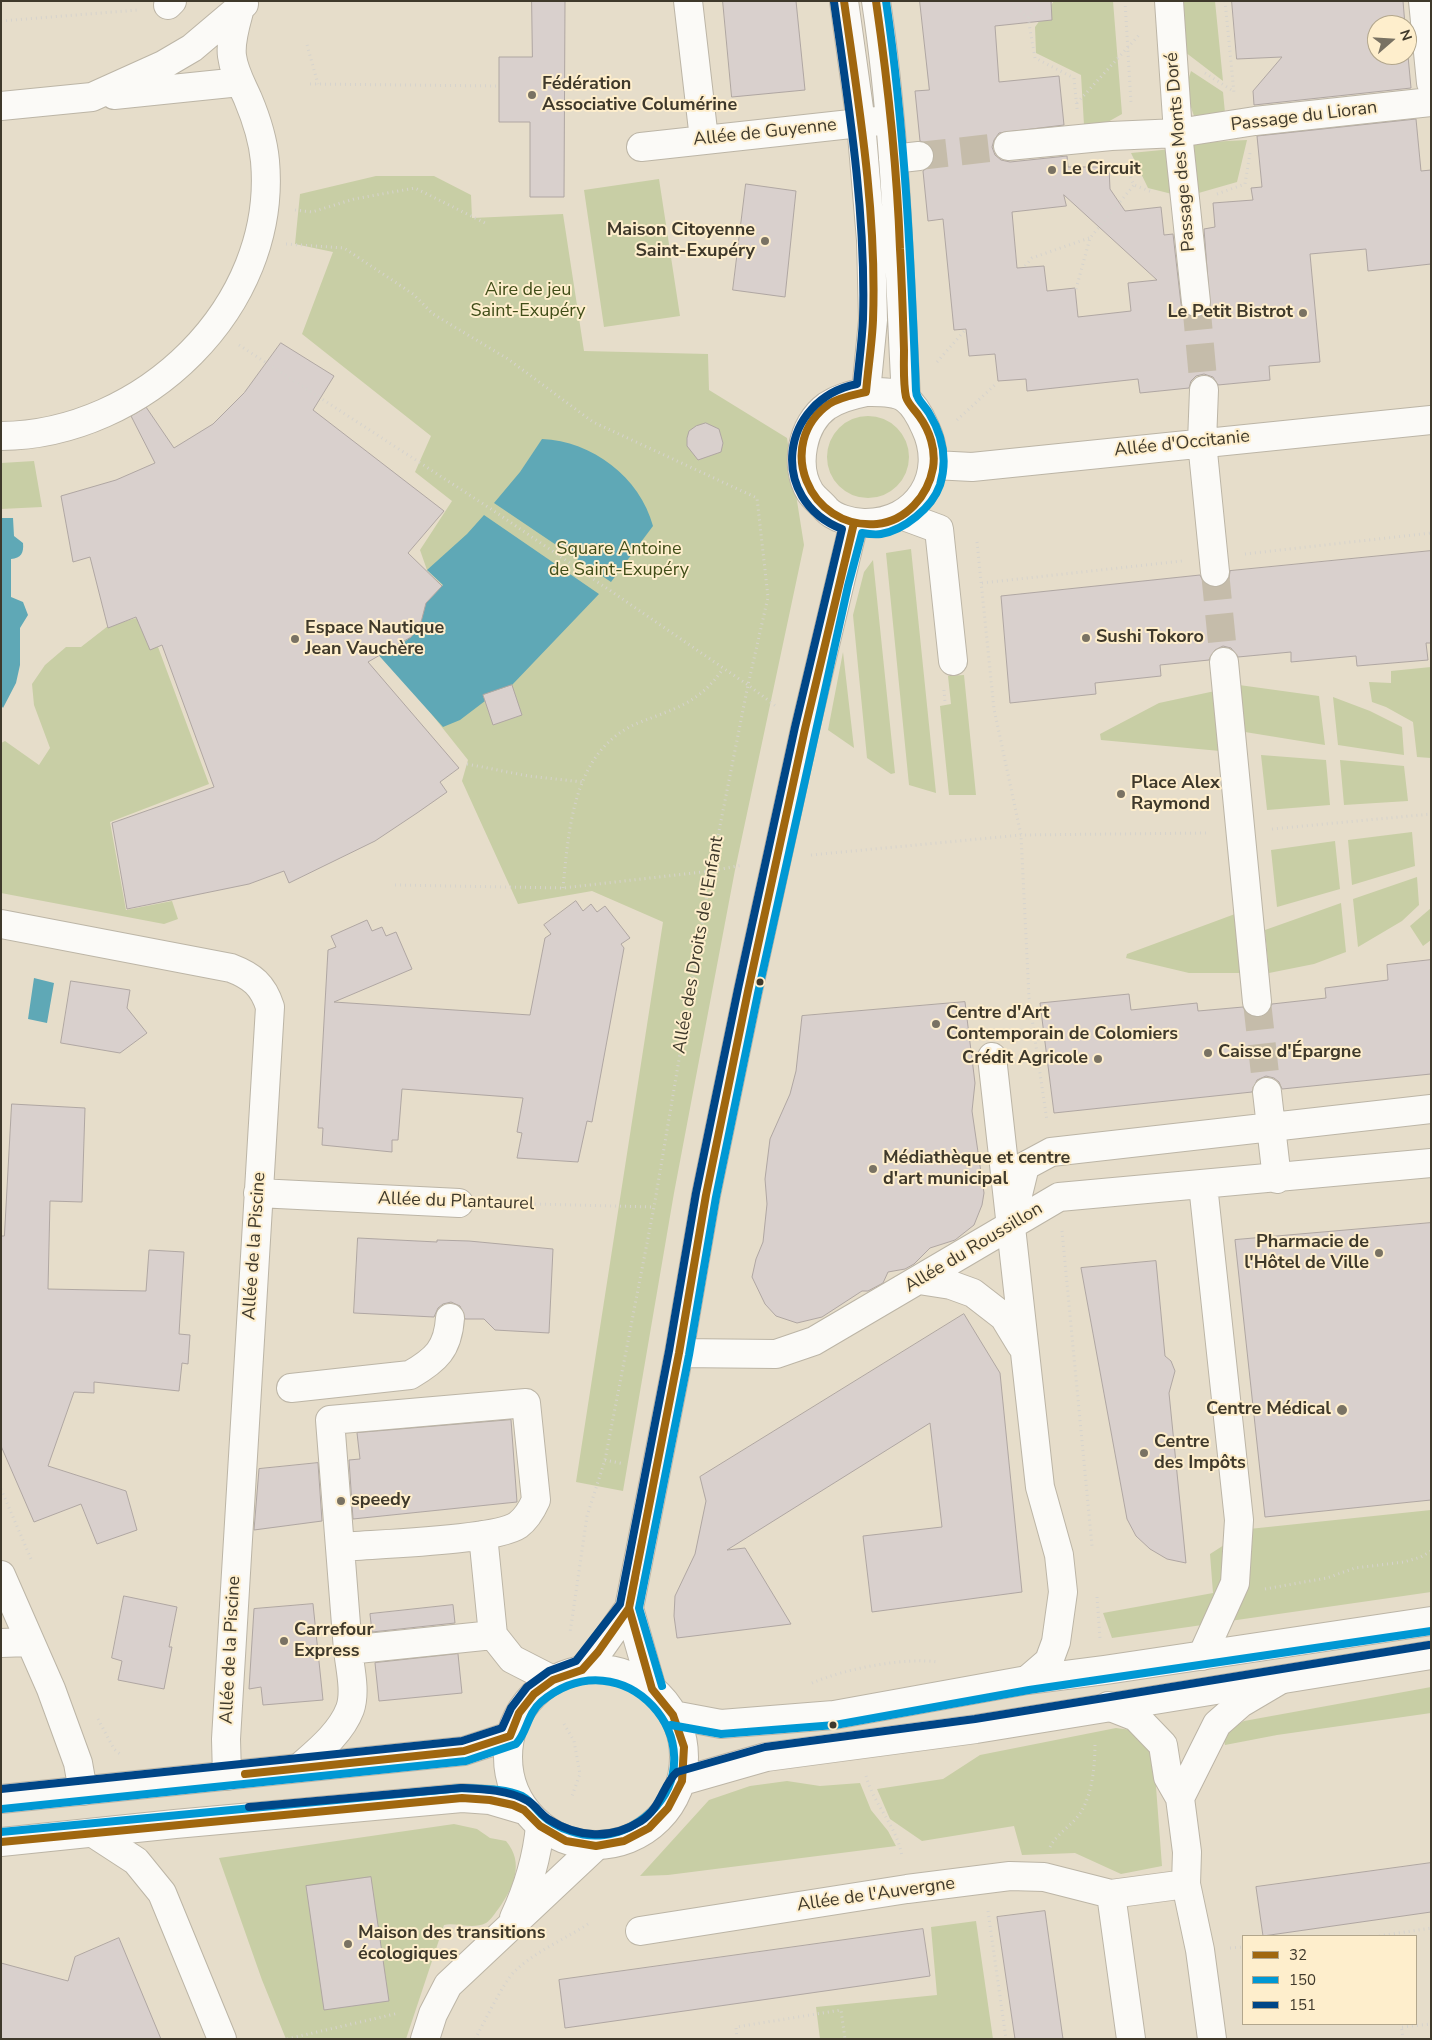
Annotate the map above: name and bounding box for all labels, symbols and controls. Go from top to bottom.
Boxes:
north arrow [1367,15,1417,65]
text: N [1395,27,1416,43]
street label: Passage des Monts Doré [1162,51,1200,253]
place label: Fédération Associative Columérine [542,74,737,116]
marker: Fédération Associative Columérine [526,89,538,101]
street label: Passage du Lioran [1230,97,1378,137]
street label: Allée de Guyenne [692,115,838,151]
place label: Le Circuit [1062,159,1141,181]
marker: Le Circuit [1046,164,1058,176]
place label: Maison Citoyenne Saint-Exupéry [607,220,755,262]
marker: Maison Citoyenne Saint-Exupéry [759,235,771,247]
park label: Aire de jeu Saint-Exupéry [470,280,586,322]
place label: Le Petit Bistrot [1167,302,1293,324]
marker: Le Petit Bistrot [1297,307,1309,319]
street label: Allée d'Occitanie [1113,426,1251,462]
park label: Square Antoine de Saint-Exupéry [549,539,689,582]
place label: Espace Nautique Jean Vauchère [305,618,444,660]
place label: Sushi Tokoro [1096,627,1204,649]
marker: Sushi Tokoro [1080,632,1092,644]
marker: Espace Nautique Jean Vauchère [289,633,301,645]
place label: Place Alex Raymond [1131,773,1220,816]
marker: Place Alex Raymond [1115,788,1127,800]
street label: Allée des Droits de l'Enfant [669,835,729,1055]
unlabelled marker [755,977,765,987]
place label: Centre d'Art Contemporain de Colomiers [946,1003,1178,1046]
marker: Centre d'Art Contemporain de Colomiers [930,1018,942,1030]
place label: Caisse d'Épargne [1218,1042,1361,1064]
marker: Caisse d'Épargne [1202,1047,1214,1059]
place label: Crédit Agricole [962,1048,1088,1070]
marker: Crédit Agricole [1092,1053,1104,1065]
place label: Médiathèque et centre d'art municipal [883,1148,1070,1190]
marker: Médiathèque et centre d'art municipal [867,1163,879,1175]
street label: Allée de la Piscine [239,1171,271,1321]
street label: Allée du Plantaurel [378,1188,534,1216]
street label: Allée du Roussillon [901,1198,1047,1298]
place label: Pharmacie de l'Hôtel de Ville [1244,1232,1369,1274]
marker: Pharmacie de l'Hôtel de Ville [1373,1247,1385,1259]
place label: Centre Médical [1206,1399,1331,1421]
marker: Centre Médical [1335,1403,1349,1417]
place label: Centre des Impôts [1154,1432,1246,1475]
marker: Centre des Impôts [1138,1447,1150,1459]
place label: speedy [351,1490,410,1512]
marker: speedy [335,1495,347,1507]
street label: Allée de la Piscine [216,1575,246,1725]
place label: Carrefour Express [294,1620,374,1662]
marker: Carrefour Express [278,1635,290,1647]
unlabelled marker [828,1720,838,1730]
street label: Allée de l'Auvergne [796,1873,956,1917]
place label: Maison des transitions écologiques [358,1923,546,1966]
legend [1242,1935,1417,2025]
marker: Maison des transitions écologiques [342,1938,354,1950]
text: 32 [1289,1945,1307,1965]
text: 150 [1289,1970,1316,1990]
text: 151 [1289,1995,1316,2015]

